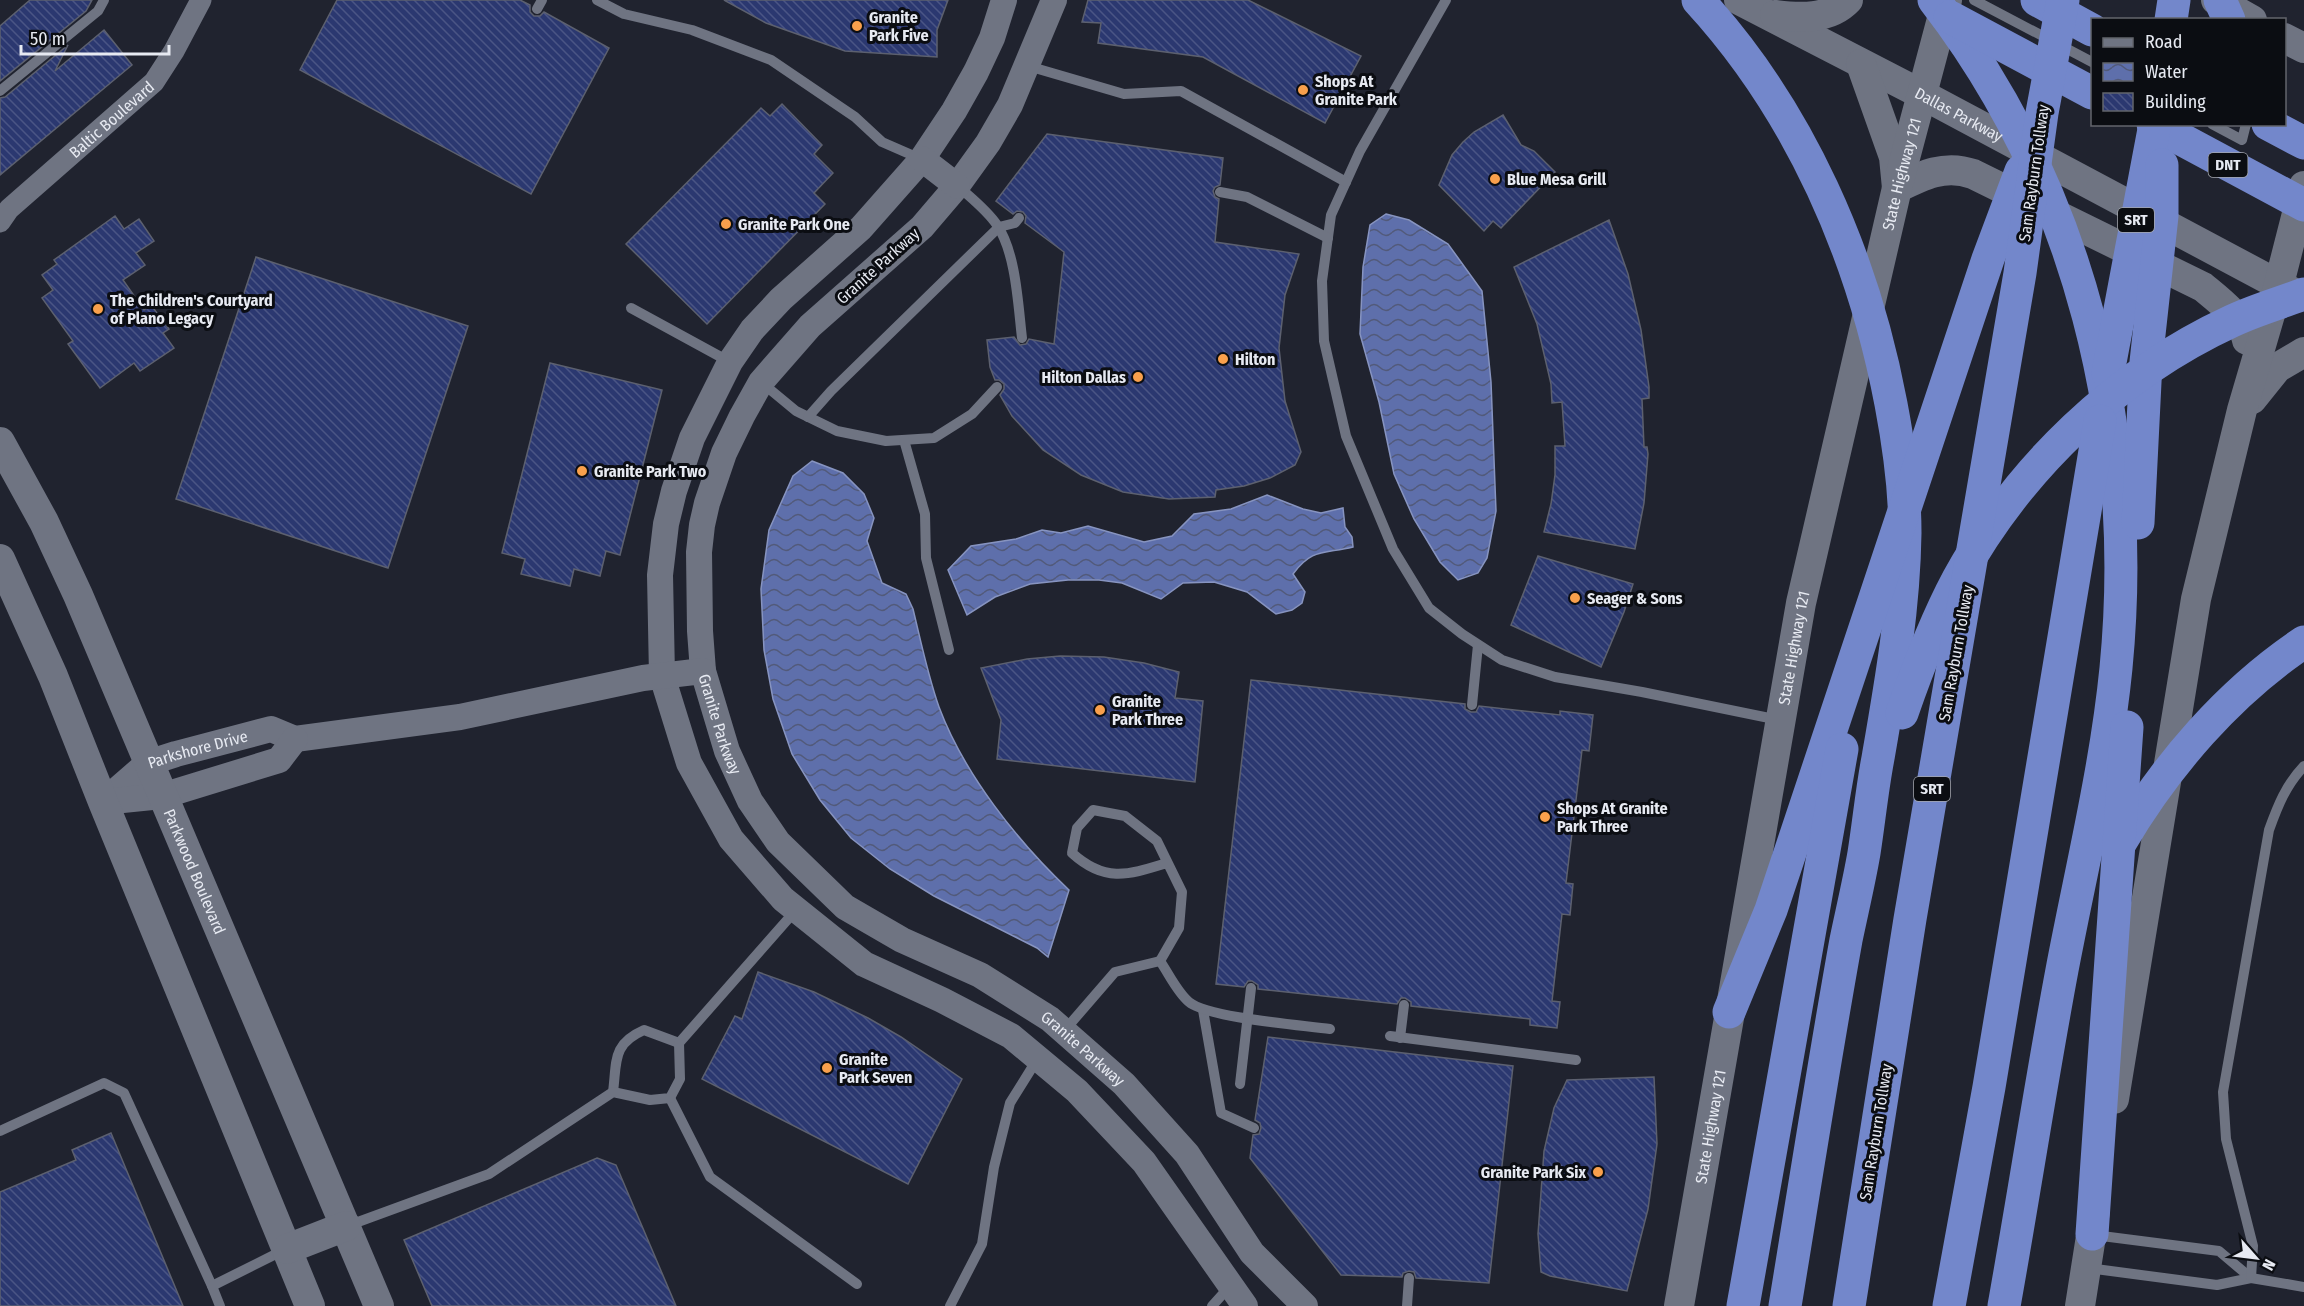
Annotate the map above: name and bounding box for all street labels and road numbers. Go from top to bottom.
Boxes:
street label: Baltic Boulevard [65,77,158,162]
street label: Dallas Parkway [1912,83,2007,146]
street label: Sam Rayburn Tollway [2015,102,2053,243]
street label: State Highway 121 [1878,116,1925,232]
road number: DNT [2208,153,2248,177]
road number: SRT [2118,208,2154,232]
street label: Granite Parkway [833,223,924,308]
street label: Sam Rayburn Tollway [1935,582,1978,723]
street label: State Highway 121 [1774,589,1813,706]
street label: Granite Parkway [695,671,746,778]
street label: Parkshore Drive [145,726,250,772]
road number: SRT [1914,777,1950,801]
street label: Parkwood Boulevard [160,806,230,937]
street label: Granite Parkway [1038,1007,1129,1090]
street label: Sam Rayburn Tollway [1856,1061,1896,1202]
street label: State Highway 121 [1691,1068,1729,1185]

